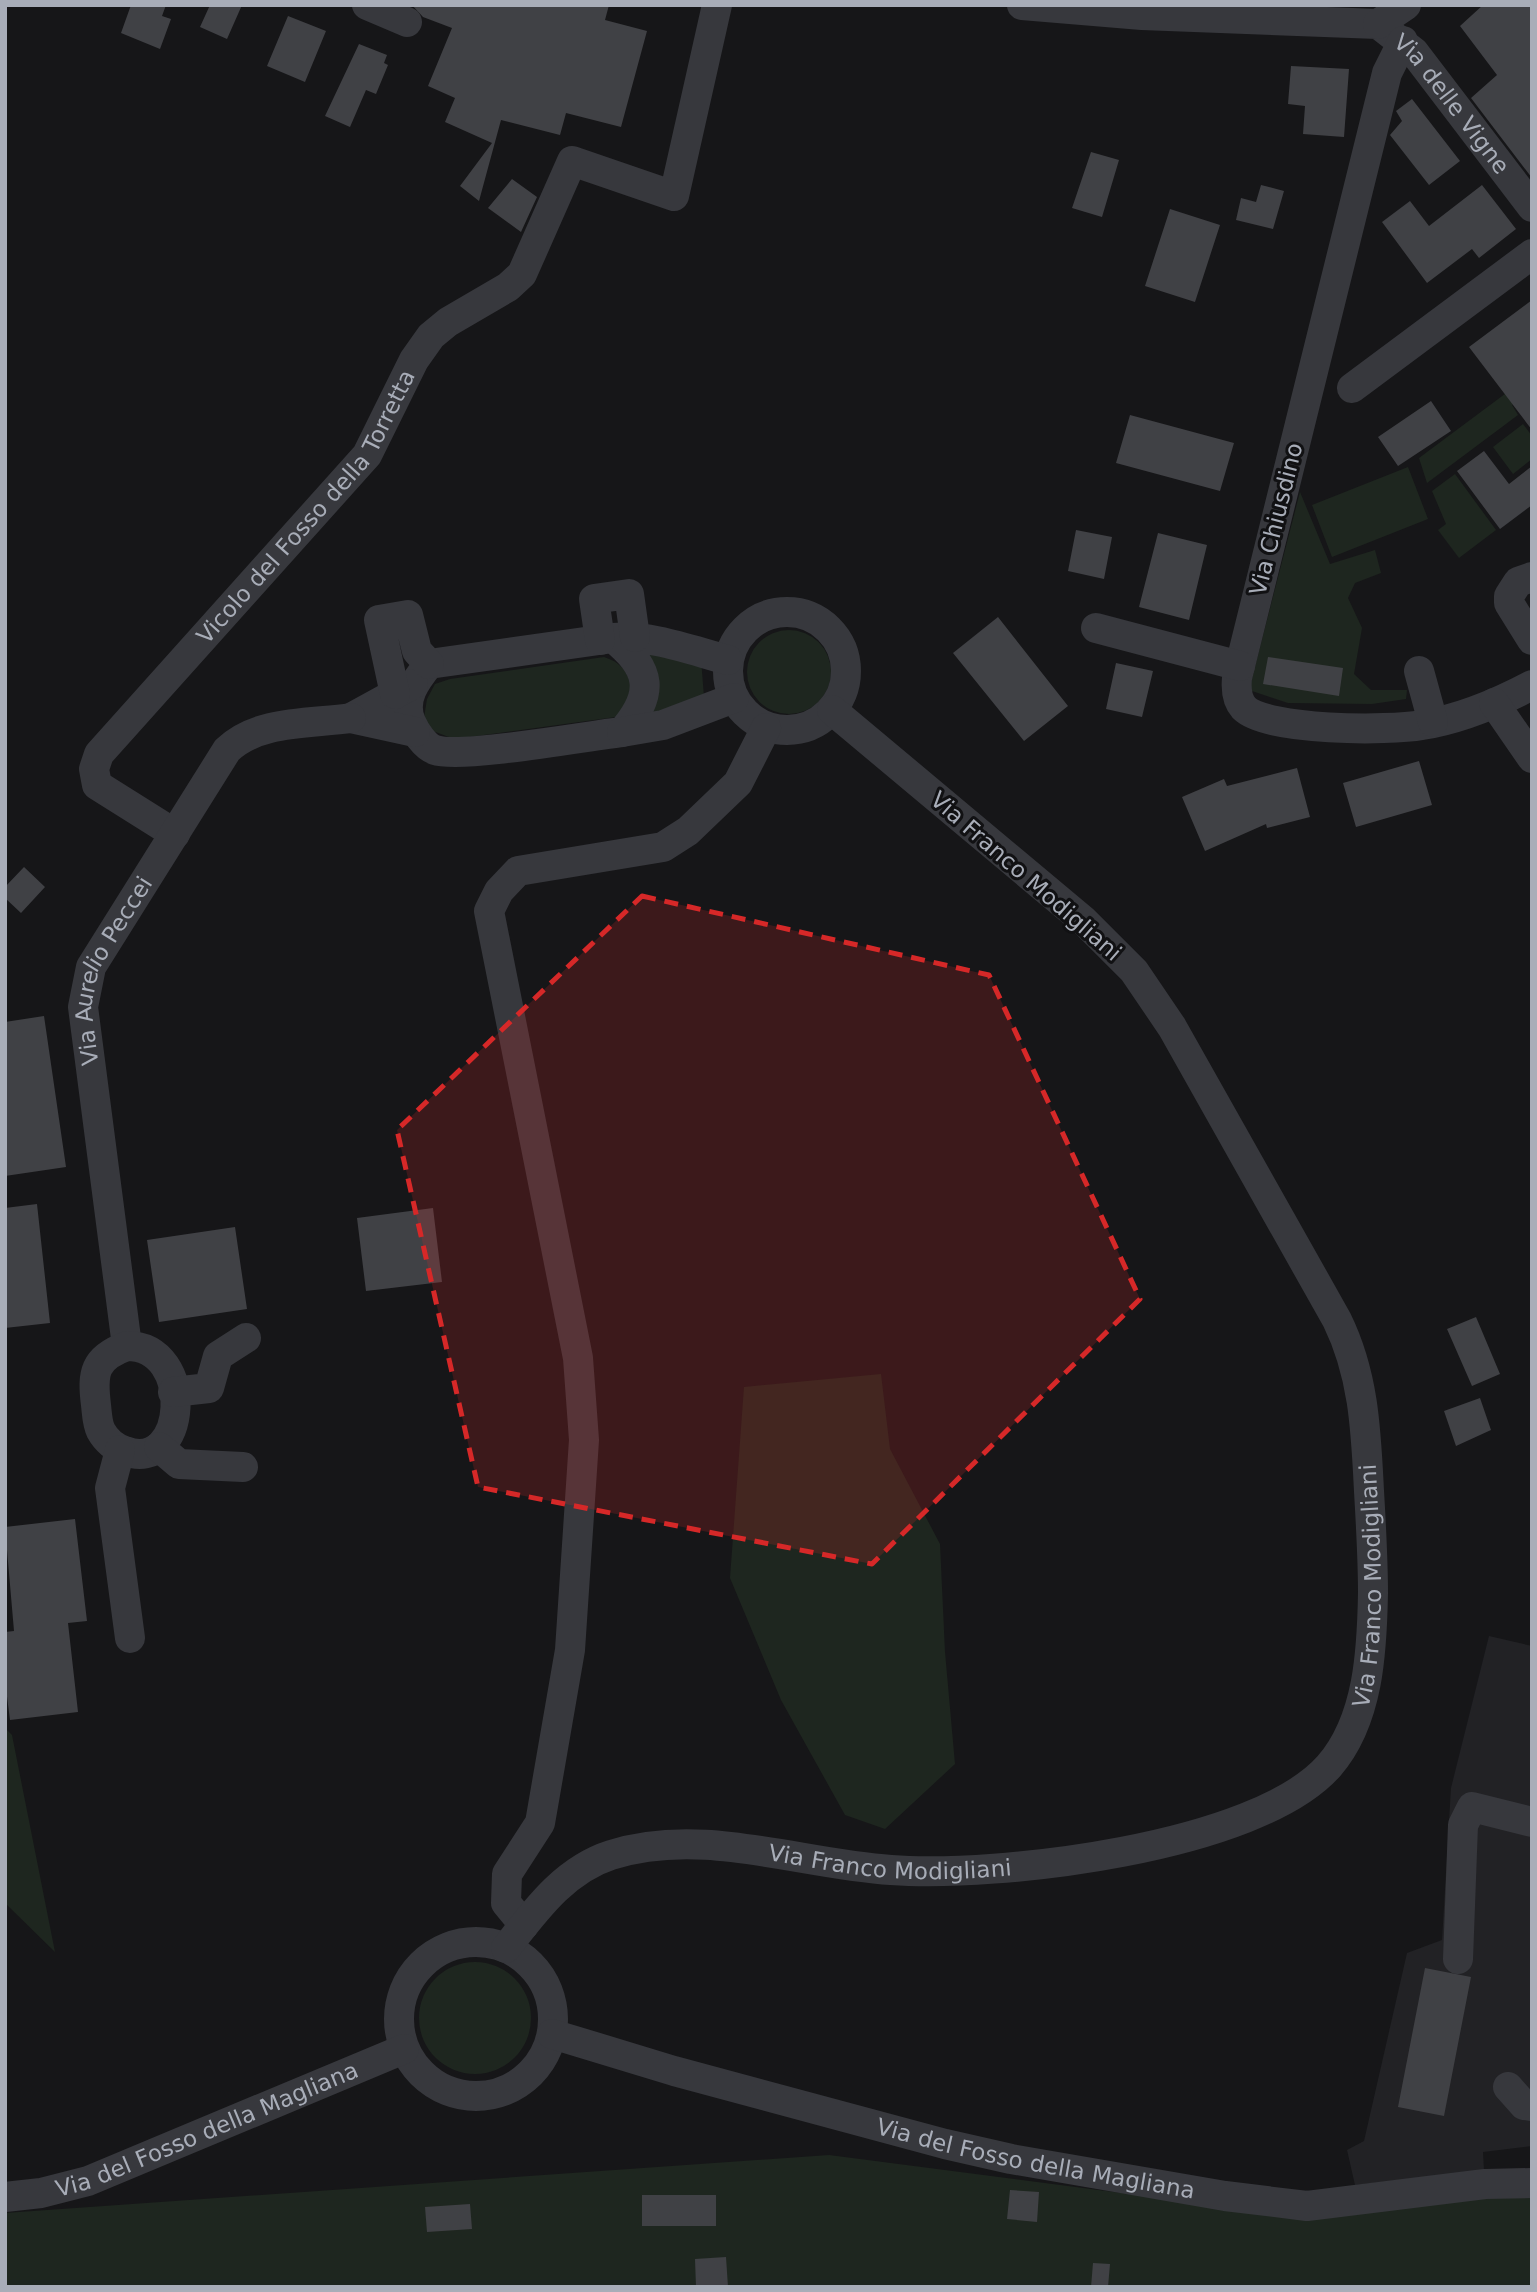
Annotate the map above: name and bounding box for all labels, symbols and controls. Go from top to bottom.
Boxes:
street label: Via delle Vigne [1389,28,1515,179]
street label: Vicolo del Fosso della Torretta [191,366,420,649]
street label: Via Chiusdino [1244,440,1308,598]
street label: Via Franco Modigliani [925,786,1127,966]
street label: Via Aurelio Peccei [70,872,157,1067]
street label: Via Franco Modigliani [1347,1463,1386,1711]
street label: Via Franco Modigliani [767,1839,1012,1884]
street label: Via del Fosso della Magliana [53,2057,362,2202]
street label: Via del Fosso della Magliana [874,2113,1197,2204]

